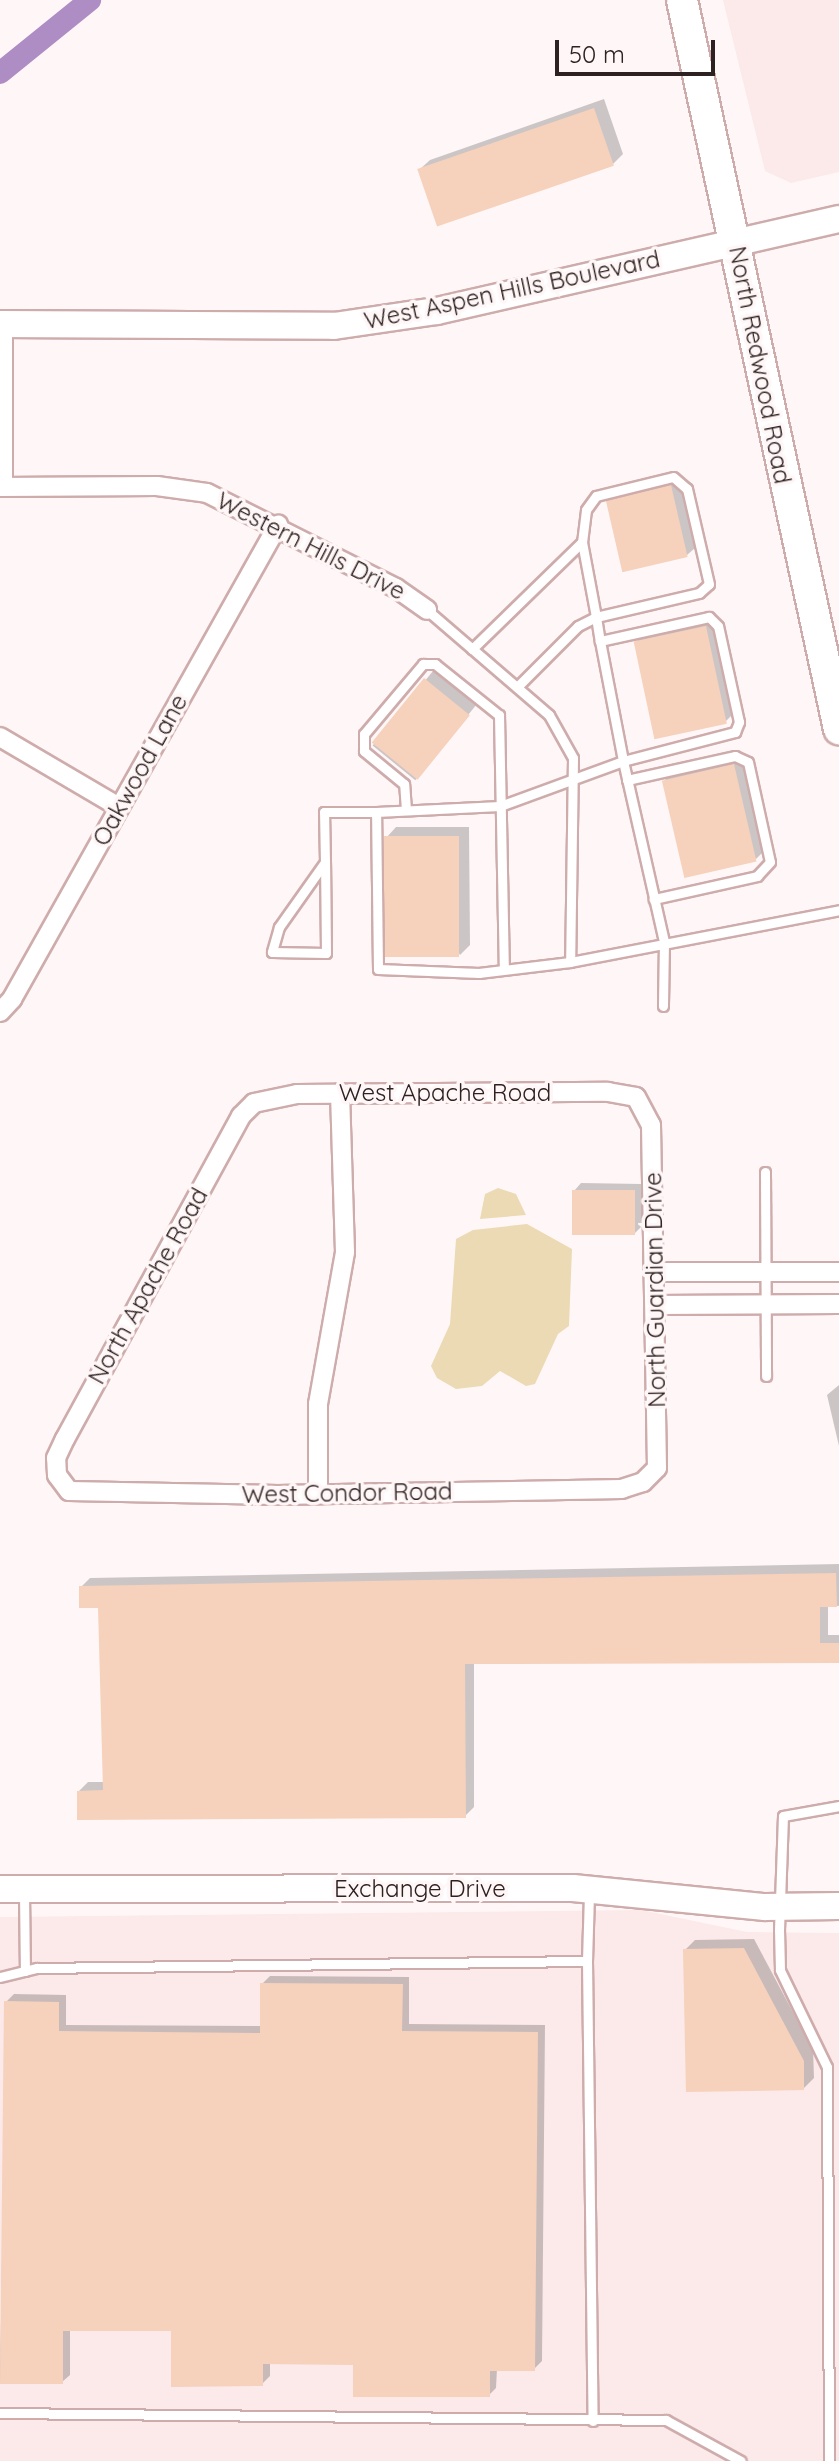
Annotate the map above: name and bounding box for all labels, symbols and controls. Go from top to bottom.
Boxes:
scale bar [559,24,719,74]
text: 50 m [569,39,625,69]
street label: North Redwood Road [723,244,797,486]
street label: West Aspen Hills Boulevard [361,245,663,335]
street label: Western Hills Drive [212,486,410,606]
street label: Oakwood Lane [87,689,193,851]
street label: West Apache Road [339,1079,551,1107]
street label: North Guardian Drive [639,1172,671,1408]
street label: North Apache Road [82,1183,214,1389]
street label: West Condor Road [241,1477,453,1509]
street label: Exchange Drive [334,1875,506,1903]

